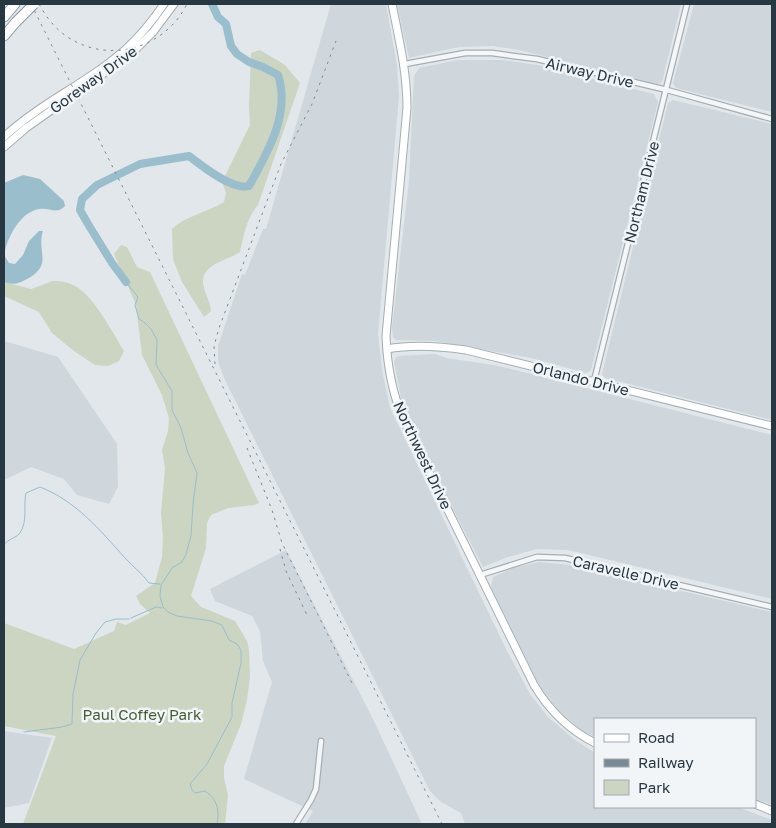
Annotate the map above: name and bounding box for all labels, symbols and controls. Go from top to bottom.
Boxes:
street label: Goreway Drive [46,41,140,117]
street label: Airway Drive [544,53,636,91]
street label: Northam Drive [620,139,662,245]
street label: Orlando Drive [531,357,631,399]
street label: Northwest Drive [390,398,456,512]
street label: Caravelle Drive [571,551,681,593]
park label: Paul Coffey Park [83,705,202,723]
legend [594,718,756,808]
text: Road [638,728,675,746]
text: Railway [638,753,694,771]
text: Park [638,778,671,796]

